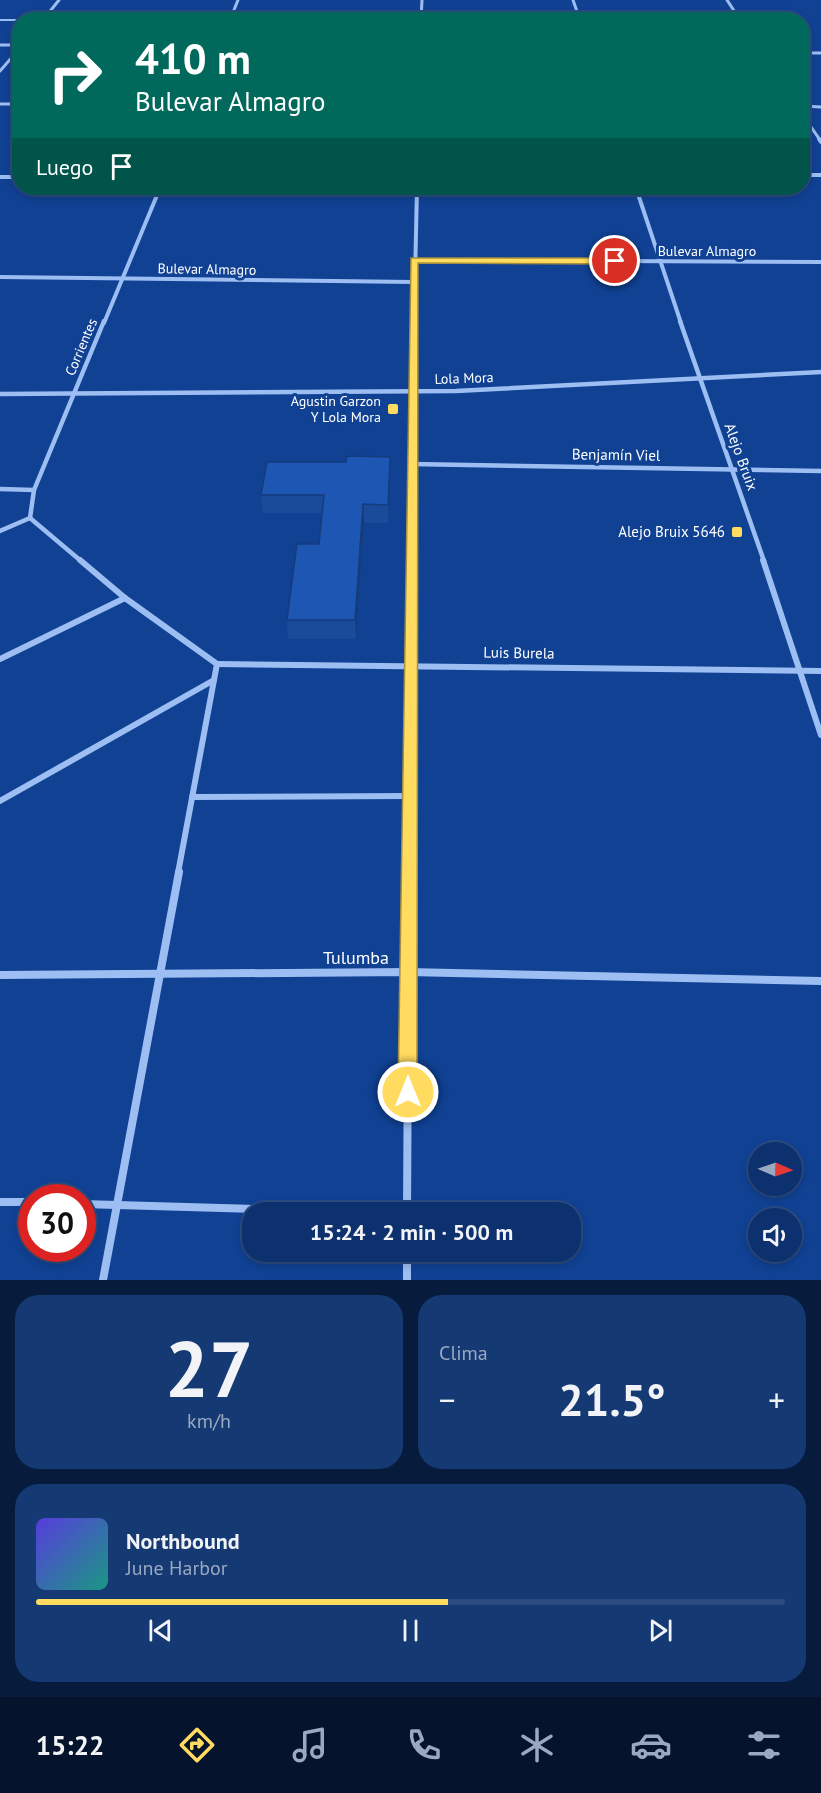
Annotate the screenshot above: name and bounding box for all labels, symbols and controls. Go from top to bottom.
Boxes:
text: 410 m [135,31,251,86]
icon: right [36,36,114,114]
text: Bulevar Almagro [135,84,325,118]
icon: arrive [105,150,138,183]
text: Luego [36,153,93,181]
pin [589,235,640,286]
street label: Bulevar Almagro [658,242,756,260]
icon: arrive [598,244,631,277]
street label: Bulevar Almagro [157,259,257,279]
street label: Corrientes [61,315,101,378]
street label: Lola Mora [434,368,494,388]
place label: Agustin Garzon Y Lola Mora [291,392,381,426]
marker: Agustin Garzon Y Lola Mora [386,402,400,416]
street label: Alejo Bruix [720,420,763,493]
street label: Benjamín Viel [572,444,661,465]
place label: Alejo Bruix 5646 [618,522,725,541]
marker: Alejo Bruix 5646 [730,525,744,539]
street label: Luis Burela [483,642,555,663]
street label: Tulumba [323,946,389,969]
position arrow [376,1060,440,1124]
north arrow [748,1142,802,1196]
map controls [748,1142,802,1262]
speed limit sign: 30 [18,1184,96,1262]
button: sound [748,1208,802,1262]
text: 15:24 · 2 min · 500 m [310,1218,513,1246]
text: 27 [165,1318,253,1419]
text: Clima [439,1340,488,1366]
text: 21.5° [558,1370,666,1428]
text: − [439,1378,456,1421]
text: + [768,1378,785,1421]
text: km/h [187,1408,231,1434]
text: Northbound [126,1527,240,1555]
text: June Harbor [126,1555,228,1581]
icon: previous [144,1614,177,1647]
icon: pause [394,1614,427,1647]
icon: next [644,1614,677,1647]
icon: directions [176,1724,218,1766]
icon: music [289,1724,331,1766]
icon: phone [403,1724,445,1766]
icon: climate [516,1724,558,1766]
icon: car [630,1724,672,1766]
icon: filters [743,1724,785,1766]
text: 15:22 [36,1728,104,1762]

